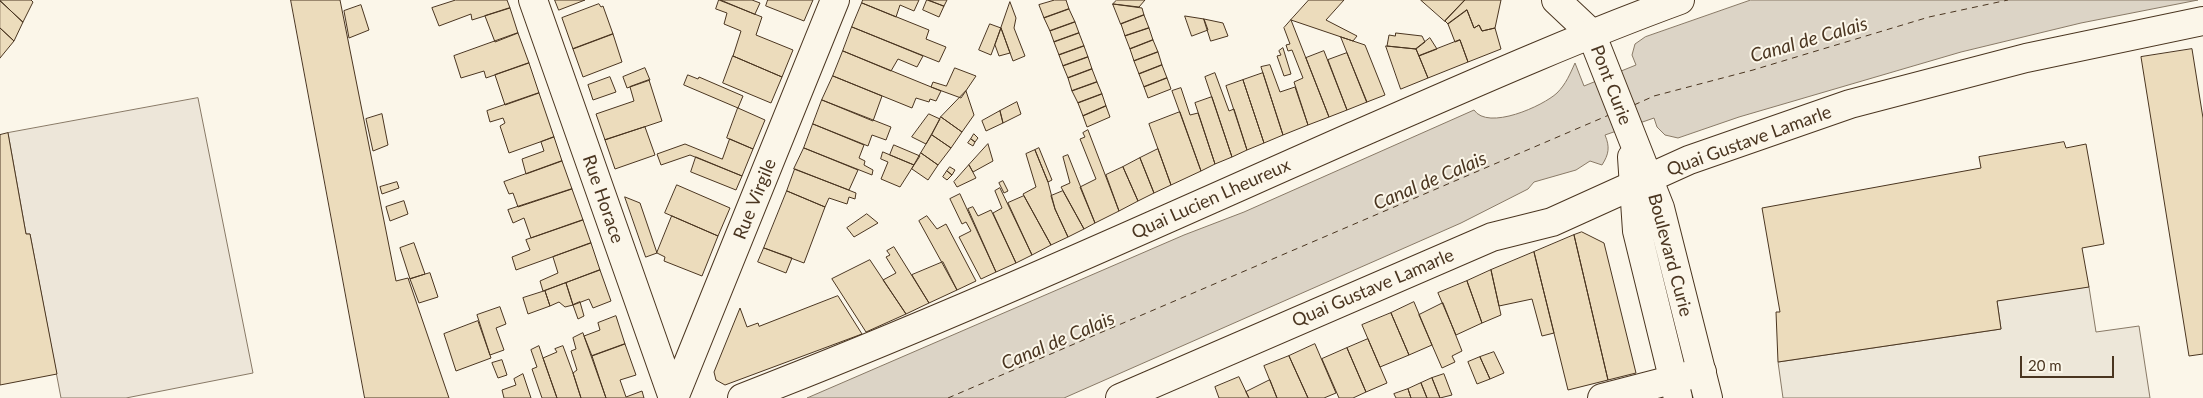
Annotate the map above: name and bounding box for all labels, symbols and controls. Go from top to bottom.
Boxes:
water label: Canal de Calais [1748,12,1870,68]
street label: Pont Curie [1586,42,1636,128]
street label: Quai Gustave Lamarle [1664,101,1834,181]
water label: Canal de Calais [1370,147,1490,215]
street label: Rue Horace [578,152,628,246]
street label: Quai Lucien Lheureux [1128,154,1294,244]
street label: Rue Virgile [729,155,781,243]
street label: Boulevard Curie [1643,191,1697,319]
street label: Quai Gustave Lamarle [1289,244,1457,332]
water label: Canal de Calais [998,307,1118,375]
scale bar [2023,346,2117,378]
text: 20 m [2028,356,2062,374]

